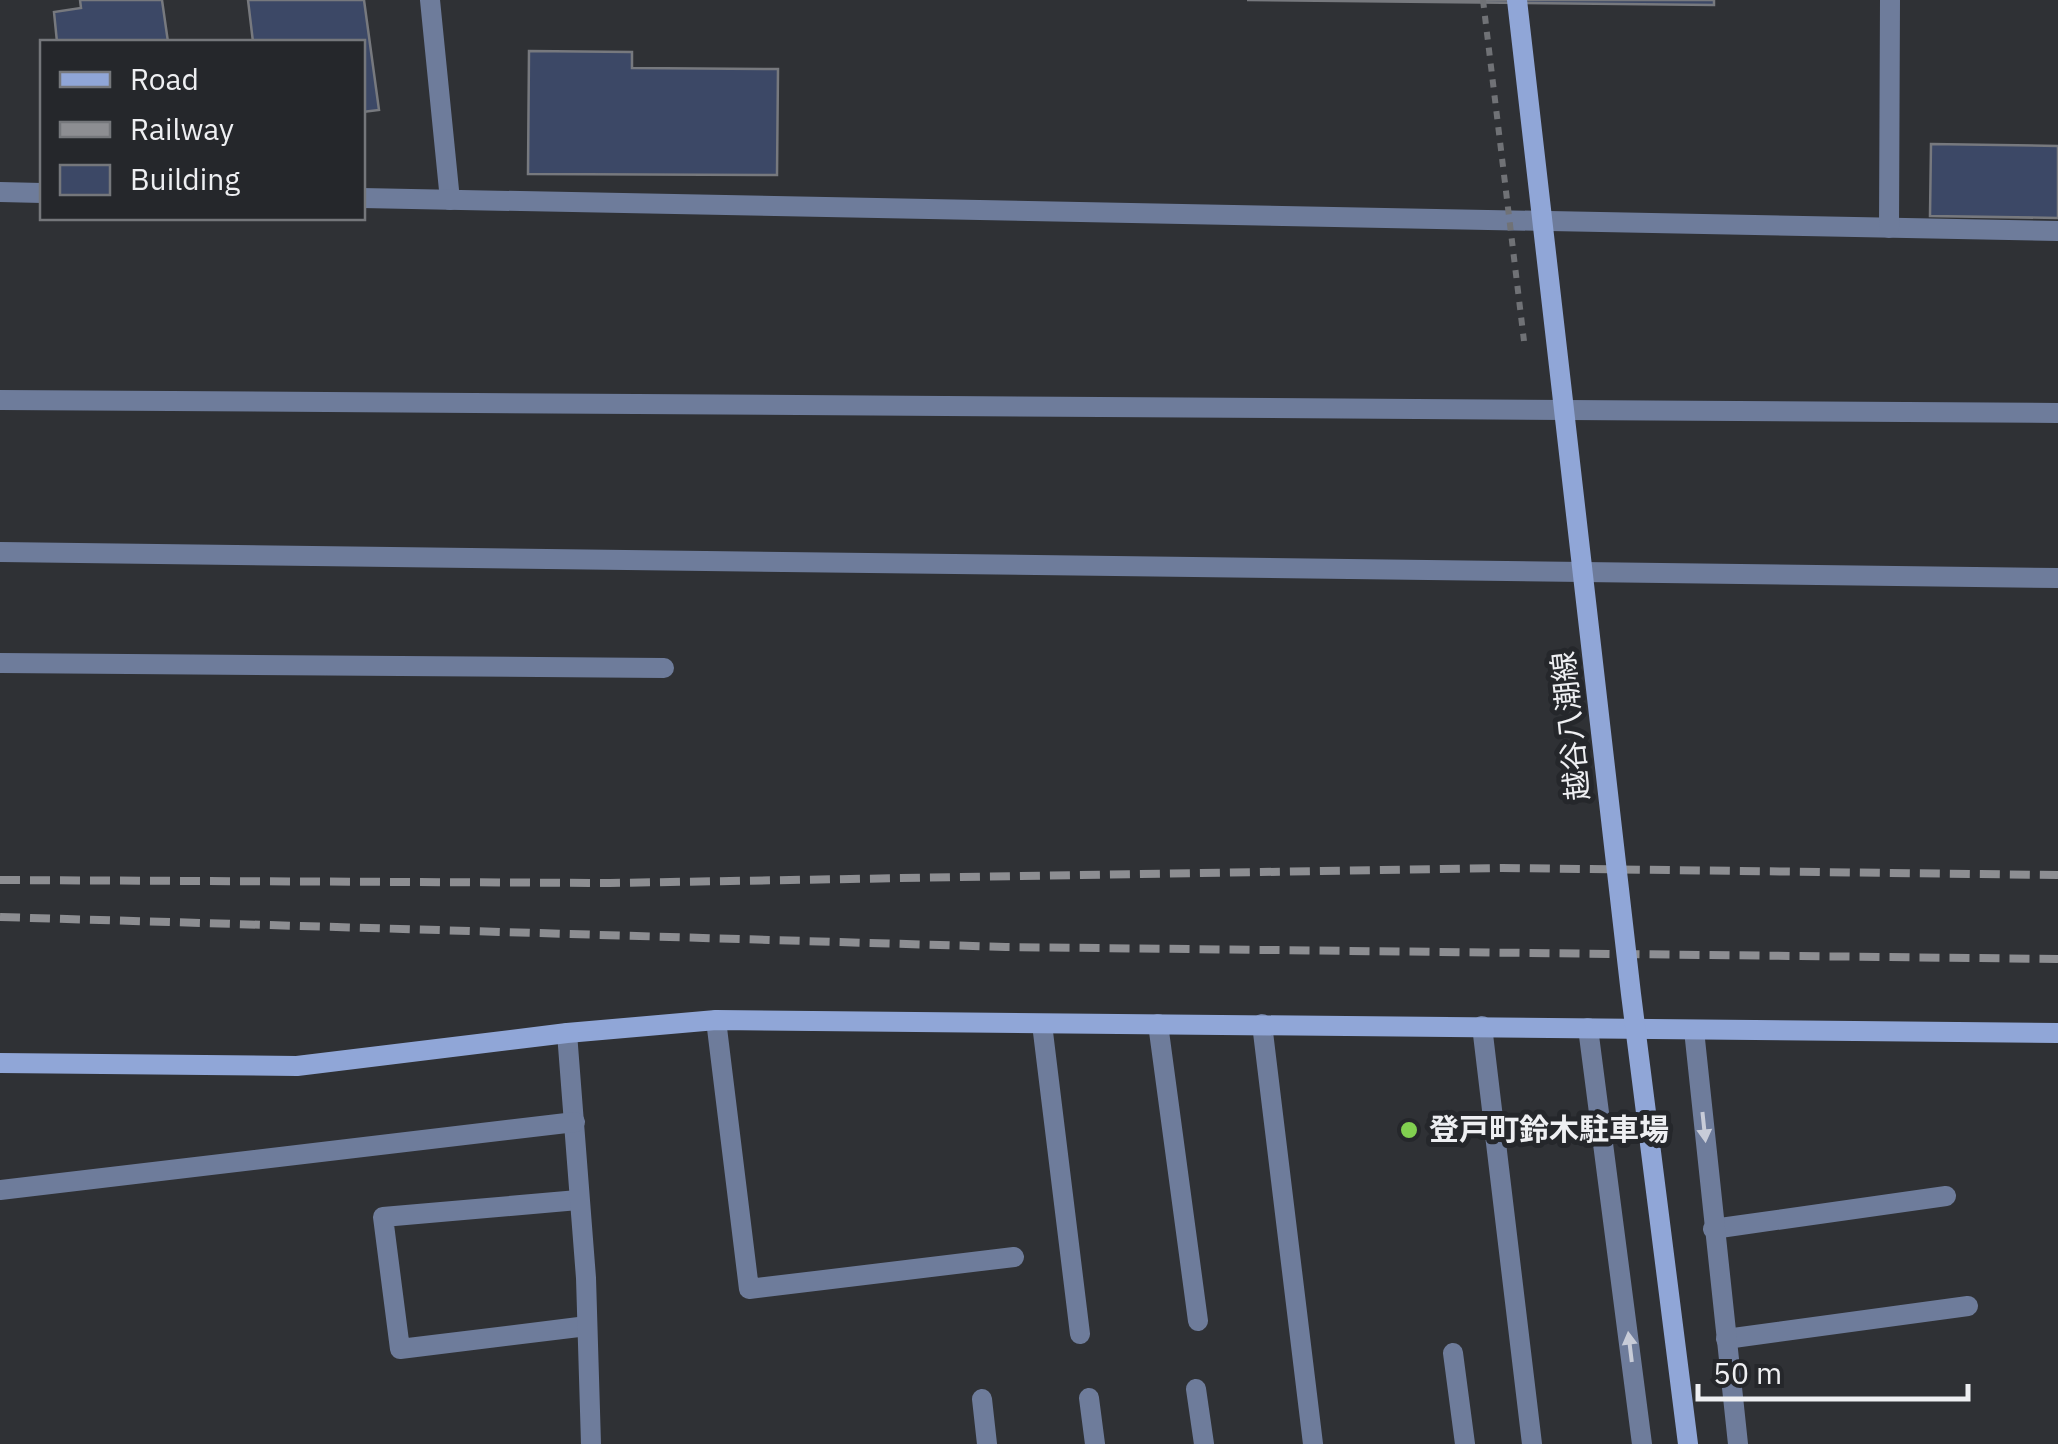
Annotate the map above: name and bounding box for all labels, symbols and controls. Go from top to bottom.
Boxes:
legend [40,40,365,220]
text: Road [130,59,199,98]
text: Railway [130,109,234,148]
text: Building [130,159,240,198]
street label: 越谷八潮線 [1542,650,1597,803]
place label: 登戸町鈴木駐車場 [1429,1109,1669,1148]
one-way arrow [1696,1111,1712,1143]
marker: 登戸町鈴木駐車場 [1398,1119,1420,1141]
one-way arrow [1621,1331,1637,1363]
scale bar [1698,1339,1968,1401]
text: 50 m [1713,1353,1782,1392]

